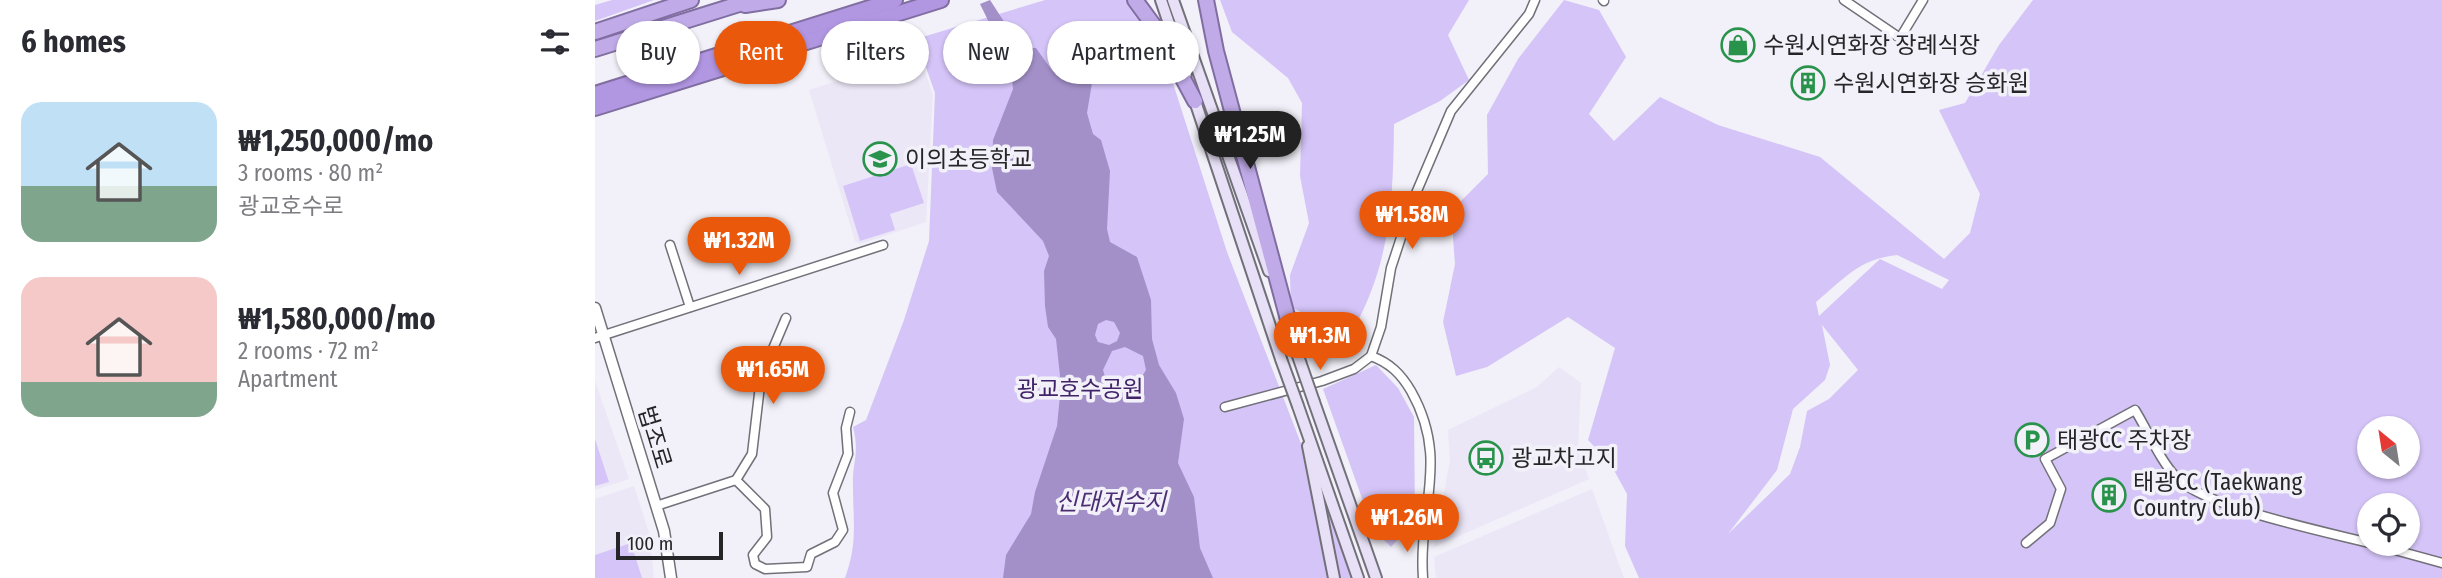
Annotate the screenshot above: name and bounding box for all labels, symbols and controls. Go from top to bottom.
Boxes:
chip: Buy [616,21,700,84]
chip: Rent [714,21,807,84]
chip: Filters [821,21,929,84]
chip: New [943,21,1033,84]
chip: Apartment [1047,21,1199,84]
icon: filters [536,23,574,61]
text: 6 homes [21,24,126,60]
shop icon: 수원시연화장 장례식장 [1719,26,1757,64]
place label: 수원시연화장 장례식장 [1763,31,1980,59]
building icon: 수원시연화장 승화원 [1789,64,1827,102]
place label: 수원시연화장 승화원 [1833,69,2029,97]
pin: ₩1.25M [1193,111,1307,171]
text: ₩1.25M [1214,120,1286,148]
text: ₩1,250,000/mo [238,123,433,159]
icon: home [77,130,161,214]
school or university icon: 이의초등학교 [861,140,899,178]
place label: 이의초등학교 [905,145,1032,173]
text: 3 rooms · 80 m² [238,159,383,187]
pin: ₩1.58M [1355,191,1469,251]
text: 광교호수로 [238,192,344,220]
text: ₩1.58M [1376,200,1448,228]
pin: ₩1.32M [682,218,796,277]
text: ₩1.32M [703,226,775,254]
text: ₩1,580,000/mo [238,301,435,337]
icon: home [77,305,161,389]
pin: ₩1.3M [1271,312,1369,372]
text: ₩1.3M [1290,321,1350,349]
text: 2 rooms · 72 m² [238,337,379,365]
pin: ₩1.65M [716,346,830,406]
text: ₩1.65M [737,355,809,383]
text: Apartment [238,365,338,393]
park label: 광교호수공원 [1017,375,1143,403]
street label: 법조로 [632,403,678,471]
north arrow [2357,416,2420,480]
map controls [2357,416,2420,556]
parking icon: 태광CC 주차장 [2013,421,2051,459]
place label: 태광CC 주차장 [2057,426,2191,454]
bus stop icon: 광교차고지 [1467,439,1505,477]
place label: 광교차고지 [1511,444,1617,472]
place label: 태광CC (Taekwang Country Club) [2133,468,2302,522]
building icon: 태광CC (Taekwang Country Club) [2090,476,2128,514]
water label: 신대저수지 [1056,488,1168,516]
button: locate [2357,493,2420,556]
pin: ₩1.26M [1350,494,1464,554]
text: ₩1.26M [1371,503,1443,531]
scale bar [616,529,723,561]
text: 100 m [627,532,673,555]

